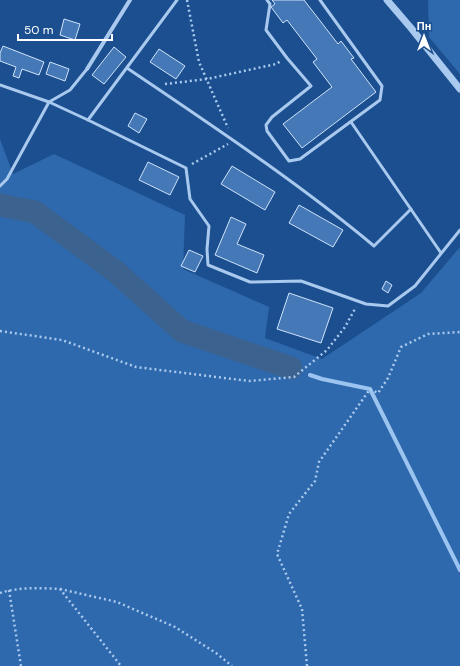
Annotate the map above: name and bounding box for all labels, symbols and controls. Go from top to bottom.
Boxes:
scale bar [18,16,112,42]
north arrow [404,16,444,56]
text: Пн [417,19,431,33]
text: 50 m [24,22,53,38]

